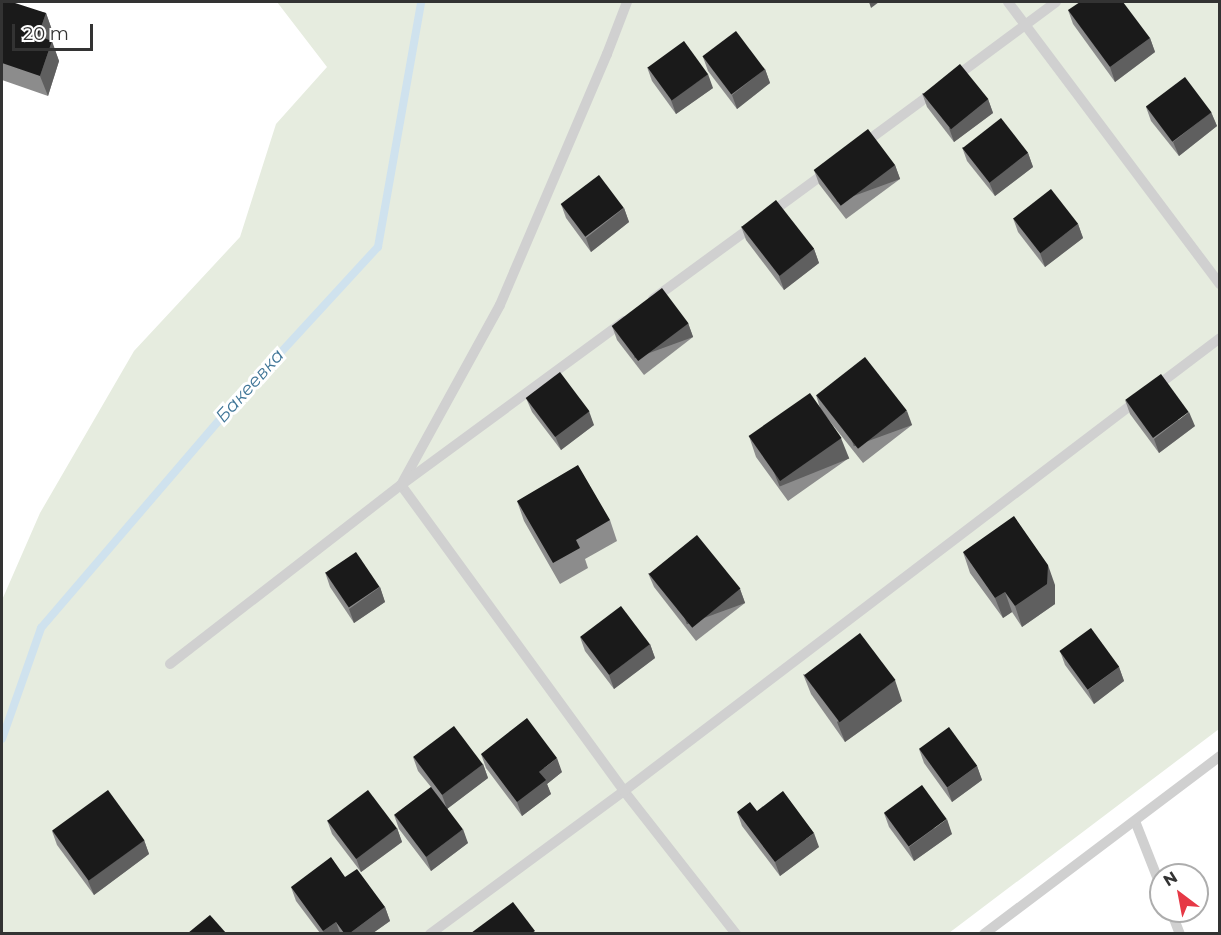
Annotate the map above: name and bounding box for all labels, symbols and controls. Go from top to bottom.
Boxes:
scale bar [15,12,96,50]
text: 20 m [23,23,69,45]
water label: Бакеевка [211,345,289,427]
north arrow [1149,863,1209,923]
text: N [1160,868,1181,890]

